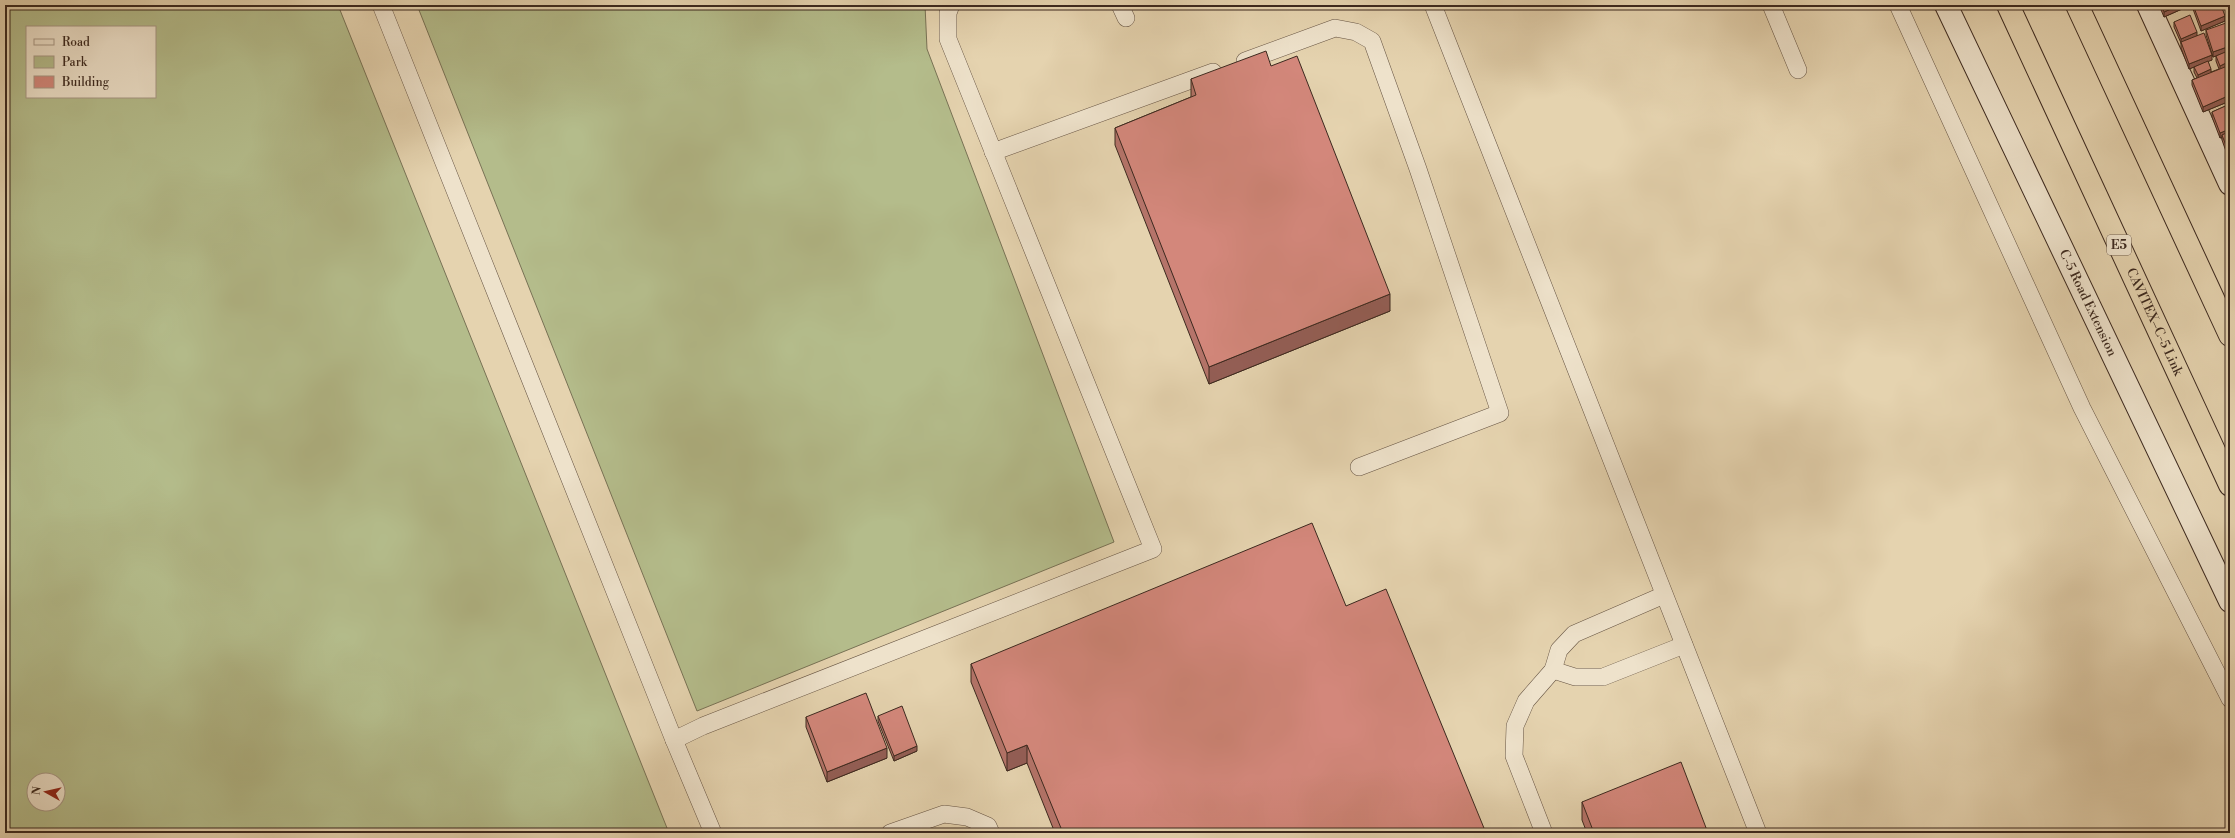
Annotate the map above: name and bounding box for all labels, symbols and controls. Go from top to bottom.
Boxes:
legend [26,26,156,98]
text: Road [62,35,90,50]
text: Park [62,55,88,70]
text: Building [61,75,110,90]
road number: E5 [2107,235,2131,255]
street label: C-5 Road Extension [2056,247,2120,359]
street label: CAVITEX–C-5 Link [2123,265,2187,379]
north arrow [26,772,66,812]
text: N [30,785,45,796]

